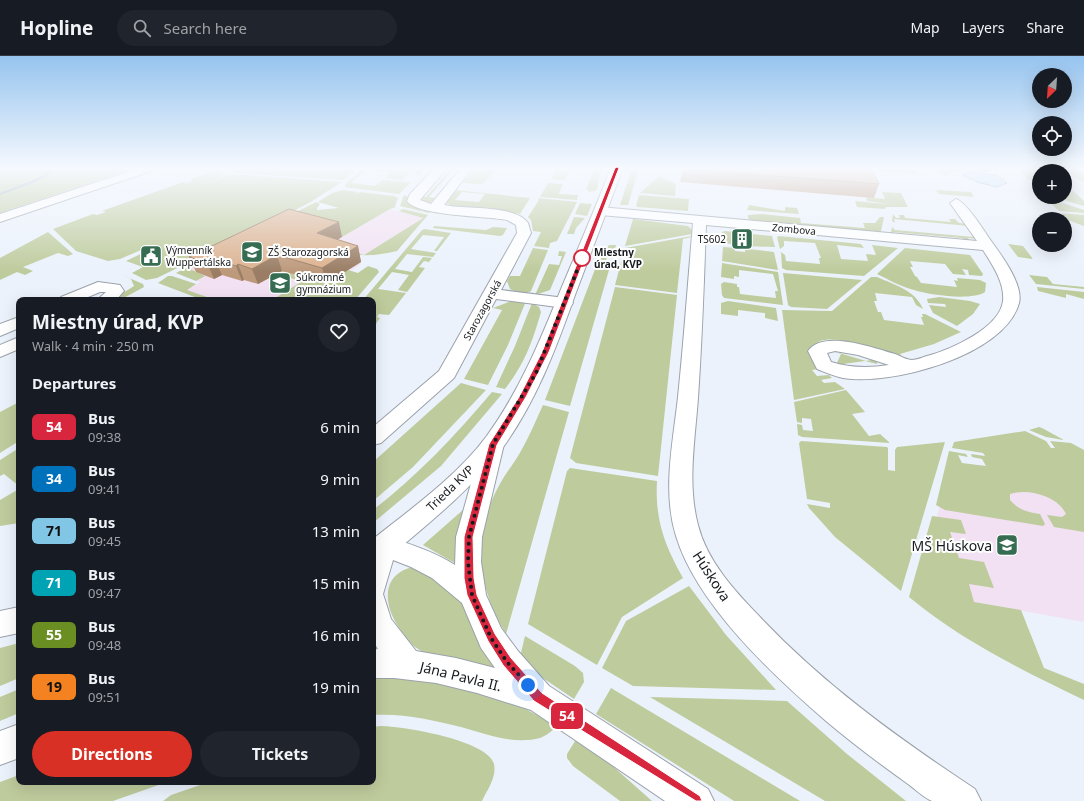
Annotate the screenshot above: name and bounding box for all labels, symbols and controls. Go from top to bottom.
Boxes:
search box [117,10,397,46]
text: Hopline [20,15,93,41]
icon: search [131,17,153,39]
text: Search here [163,18,247,38]
text: Map [911,18,940,37]
text: Layers [962,18,1004,37]
text: Share [1026,18,1064,37]
north arrow [1032,68,1072,108]
map controls [1032,68,1072,252]
button: locate [1032,116,1072,156]
button: + [1032,164,1072,204]
button: − [1032,212,1072,252]
street label: Zombova [772,220,816,238]
building icon: TS602 [729,226,755,252]
place label: TS602 [698,232,726,246]
school or university icon: ZŠ Starozagorská [239,239,265,265]
public building icon: Výmenník Wuppertálska [138,243,164,269]
place label: Výmenník Wuppertálska [166,243,231,269]
place label: ZŠ Starozagorská [268,245,349,259]
place label: Miestny úrad, KVP [594,245,642,271]
marker: Miestny úrad, KVP [573,249,591,267]
school or university icon: Súkromné gymnázium [267,270,293,296]
place label: Súkromné gymnázium [296,270,351,296]
street label: Starozagorská [460,277,504,343]
text: Miestny úrad, KVP [32,309,204,335]
button: heart [318,310,360,352]
text: Walk · 4 min · 250 m [32,337,154,355]
text: Departures [32,373,116,393]
text: Bus [88,408,115,428]
text: 54 [46,417,62,436]
text: 6 min [320,417,360,437]
text: 09:38 [88,428,121,446]
text: Bus [88,460,115,480]
street label: Trieda KVP [423,461,477,515]
text: 34 [46,469,62,488]
text: 9 min [320,469,360,489]
text: 09:41 [88,480,121,498]
text: Bus [88,512,115,532]
text: 71 [46,521,62,540]
text: 13 min [312,521,360,541]
text: 09:45 [88,532,121,550]
school or university icon: MŠ Húskova [994,532,1020,558]
place label: MŠ Húskova [912,536,992,555]
street label: Húskova [689,547,735,605]
text: Bus [88,564,115,584]
text: 71 [46,573,62,592]
text: 15 min [312,573,360,593]
text: 09:47 [88,584,121,602]
text: Bus [88,616,115,636]
text: 55 [46,625,62,644]
text: 16 min [312,625,360,645]
text: 09:48 [88,636,121,654]
street label: Jána Pavla II. [416,656,504,695]
text: Bus [88,668,115,688]
your location [518,675,538,695]
text: 19 [46,677,62,696]
text: 19 min [312,677,360,697]
text: 09:51 [88,688,121,706]
line badge: 54 [549,703,585,729]
text: 54 [559,706,575,725]
button: Directions [32,731,192,777]
button: Tickets [200,731,360,777]

